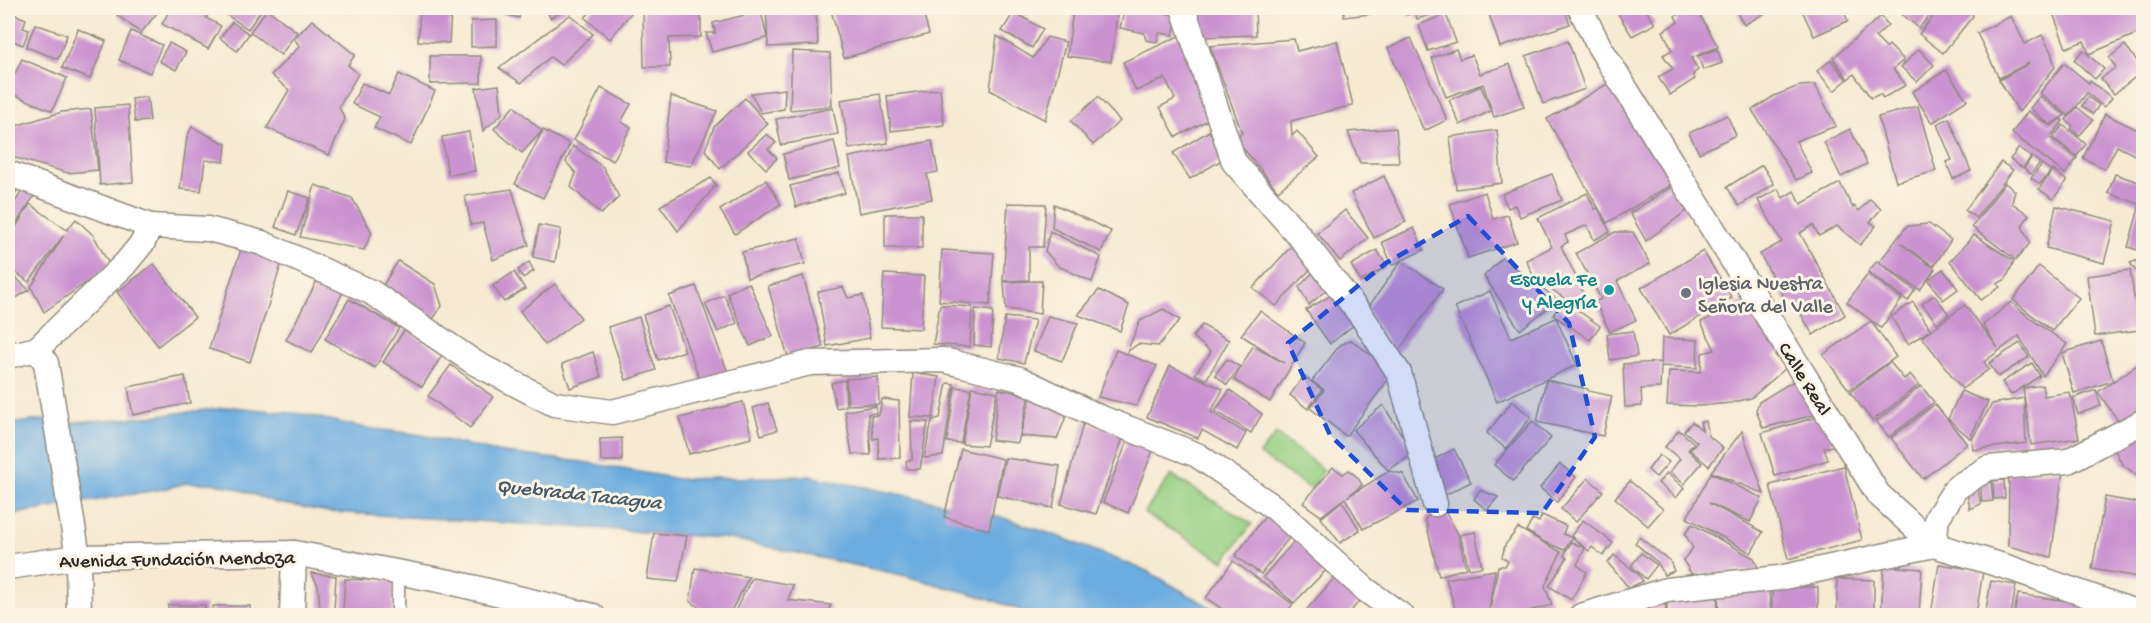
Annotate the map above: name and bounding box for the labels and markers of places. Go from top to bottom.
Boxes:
place label: Escuela Fe y Alegría [1510,270,1598,316]
place label: Iglesia Nuestra Señora del Valle [1698,274,1834,320]
marker: Escuela Fe y Alegría [1602,283,1616,297]
marker: Iglesia Nuestra Señora del Valle [1679,286,1693,300]

